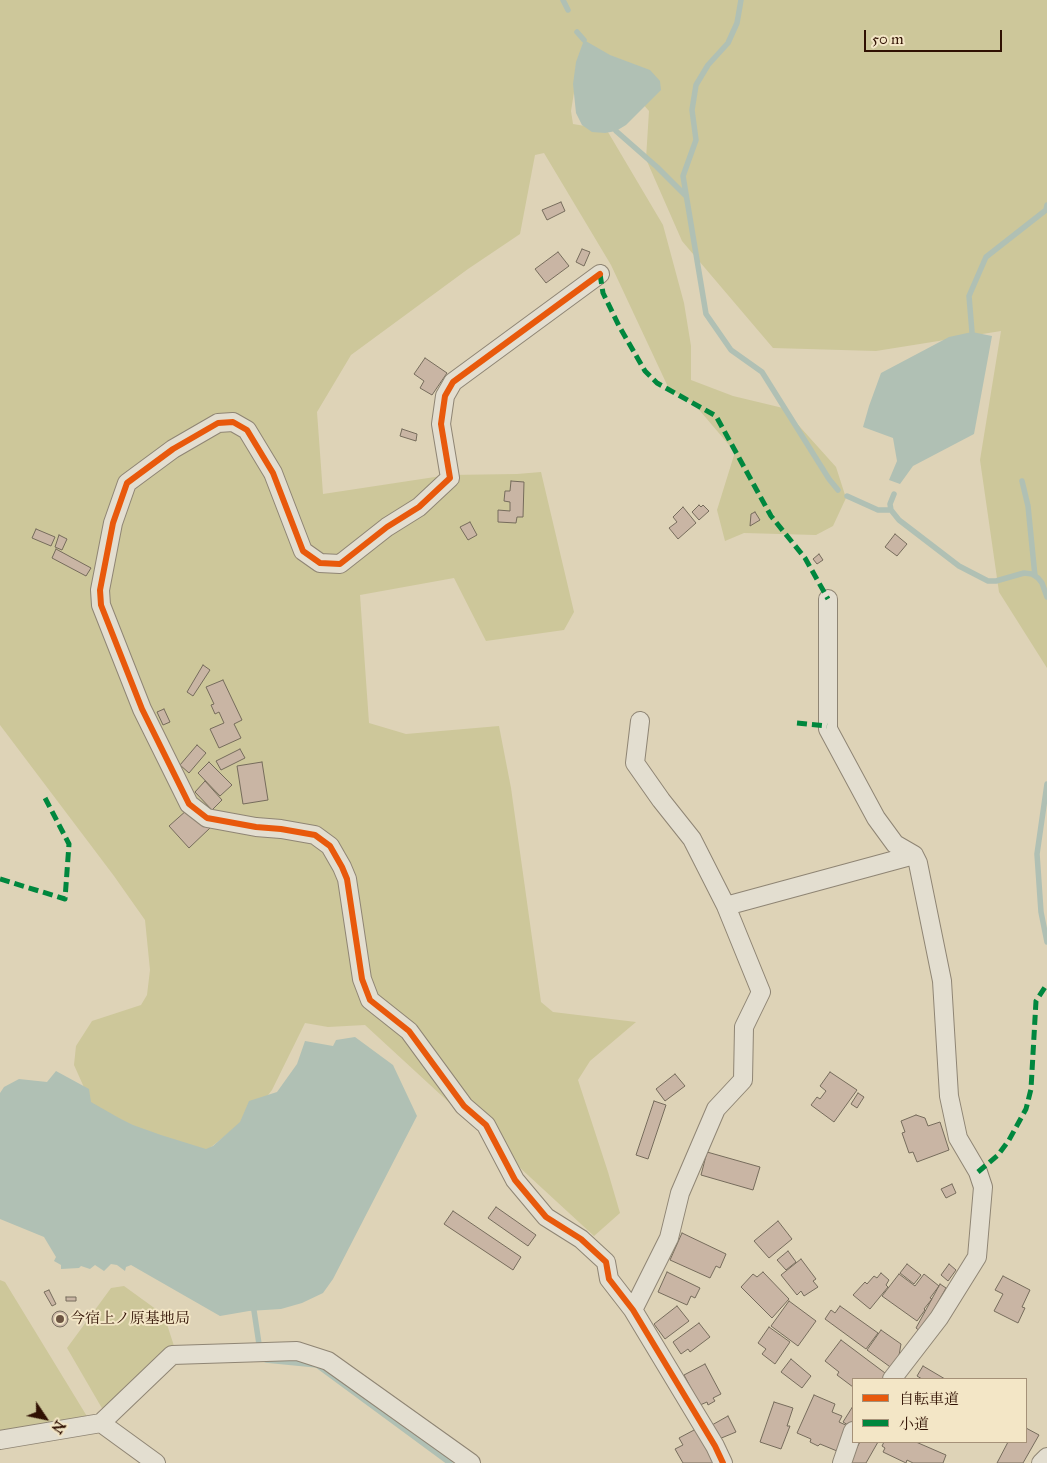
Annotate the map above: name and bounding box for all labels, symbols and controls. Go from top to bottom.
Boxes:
scale bar [867,20,1004,52]
text: 50 m [872,30,904,48]
place label: 今宿上ノ原基地局 [70,1310,190,1328]
marker: 今宿上ノ原基地局 [54,1313,66,1325]
legend [852,1378,1027,1443]
text: 自転車道 [899,1390,959,1408]
north arrow [20,1393,70,1443]
text: 小道 [899,1415,929,1433]
text: N [47,1417,68,1436]

